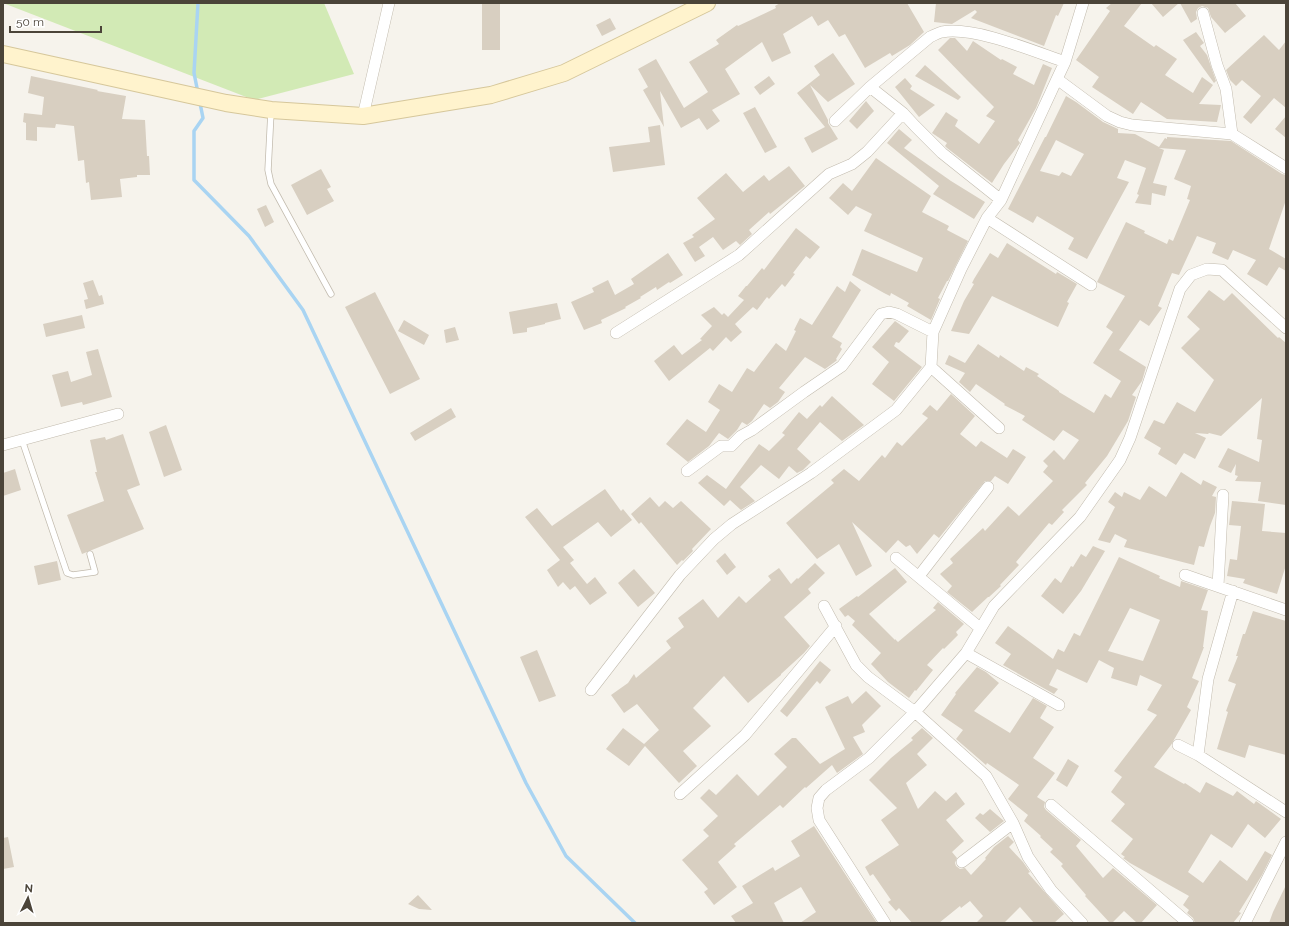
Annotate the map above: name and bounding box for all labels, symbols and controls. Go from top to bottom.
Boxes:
scale bar [10,8,101,34]
text: 50 m [16,15,44,29]
north arrow [8,878,48,918]
text: N [24,882,34,895]

